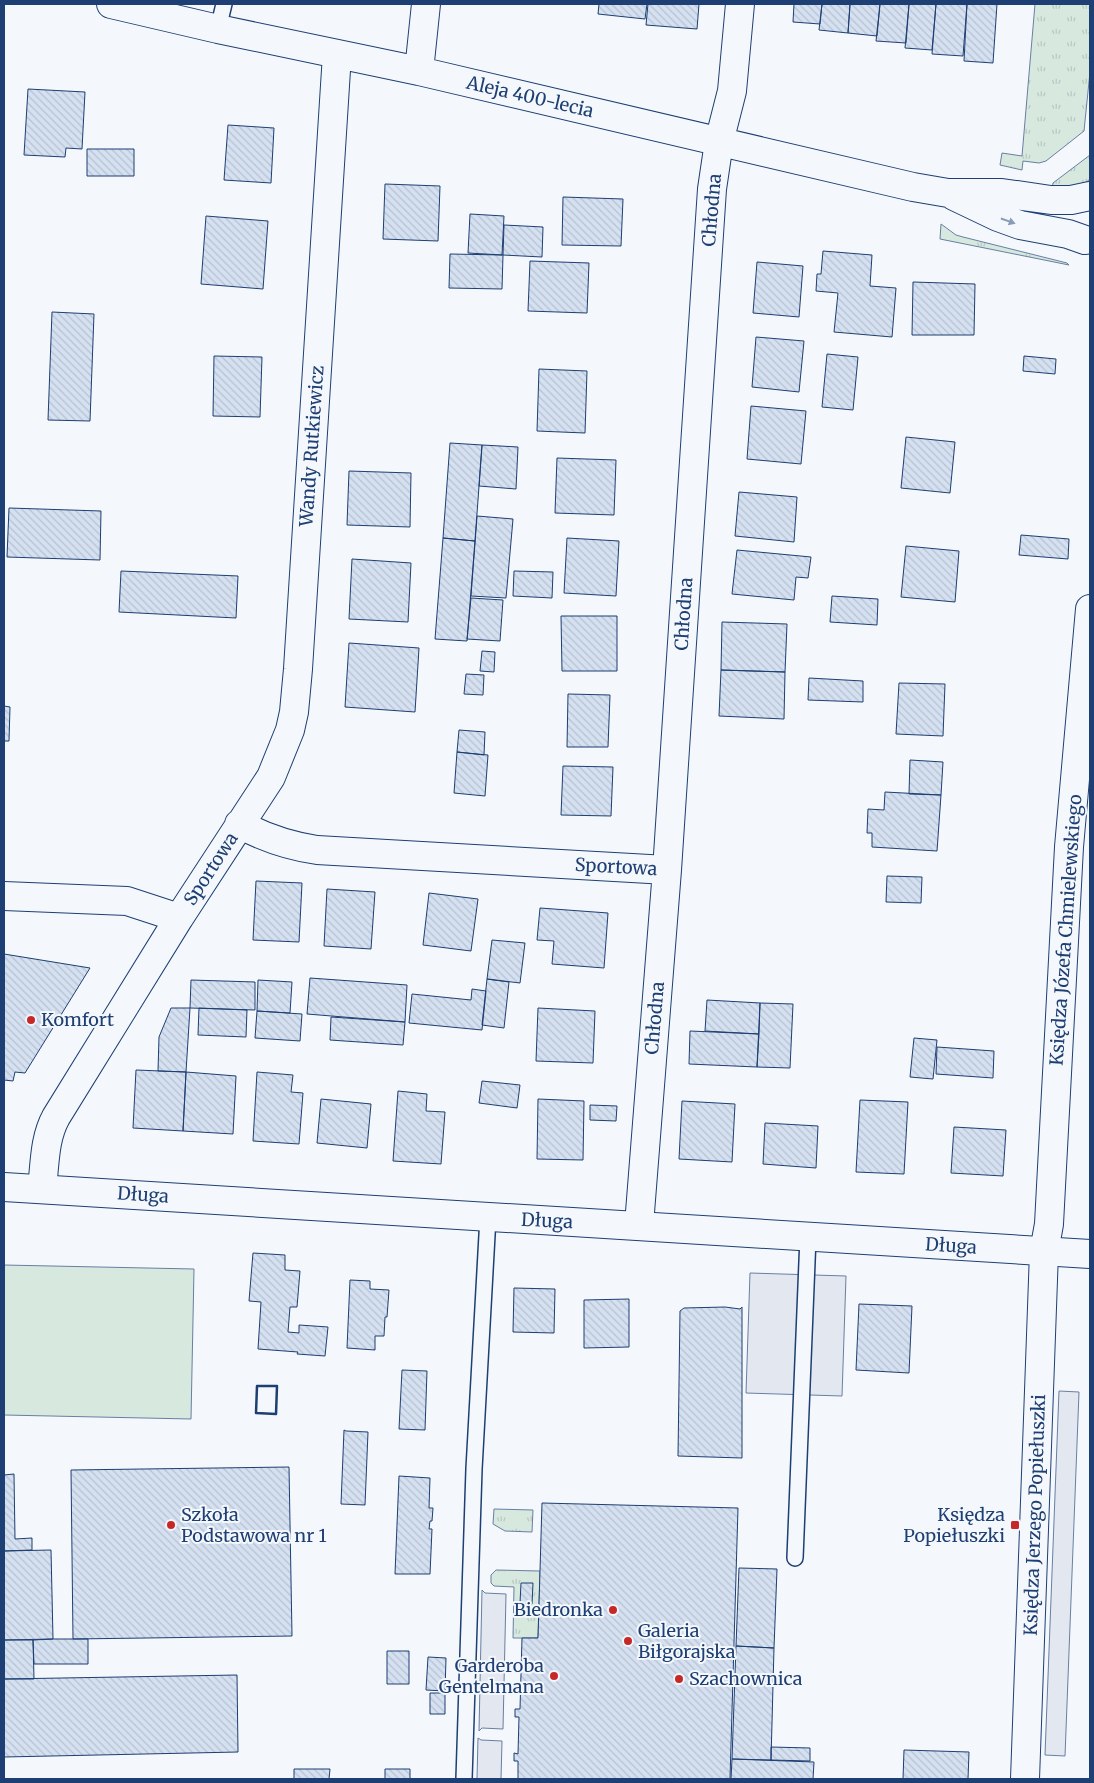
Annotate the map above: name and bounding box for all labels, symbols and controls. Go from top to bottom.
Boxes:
street label: Aleja 400-lecia [463,70,596,122]
street label: Chłodna [697,172,726,247]
one-way arrow [1001,217,1016,225]
street label: Wandy Rutkiewicz [294,364,329,528]
street label: Chłodna [669,576,698,651]
street label: Księdza Józefa Chmielewskiego [1045,794,1086,1066]
street label: Sportowa [178,828,243,910]
street label: Sportowa [574,853,658,880]
street label: Chłodna [640,980,669,1055]
place label: Komfort [41,1008,114,1031]
marker: Komfort [25,1014,37,1026]
street label: Długa [116,1181,170,1208]
street label: Długa [521,1208,574,1233]
street label: Długa [924,1232,978,1259]
street label: Księdza Jerzego Popiełuszki [1019,1394,1050,1636]
place label: Szkoła Podstawowa nr 1 [181,1503,327,1547]
place label: Księdza Popiełuszki [903,1503,1005,1547]
marker: Szkoła Podstawowa nr 1 [165,1519,177,1531]
marker: Księdza Popiełuszki [1009,1519,1021,1531]
place label: Biedronka [514,1598,603,1621]
marker: Biedronka [607,1604,619,1616]
place label: Galeria Biłgorajska [638,1619,736,1663]
marker: Galeria Biłgorajska [622,1635,634,1647]
place label: Garderoba Gentelmana [439,1654,544,1698]
place label: Szachownica [689,1667,803,1690]
marker: Garderoba Gentelmana [548,1670,560,1682]
marker: Szachownica [673,1673,685,1685]

